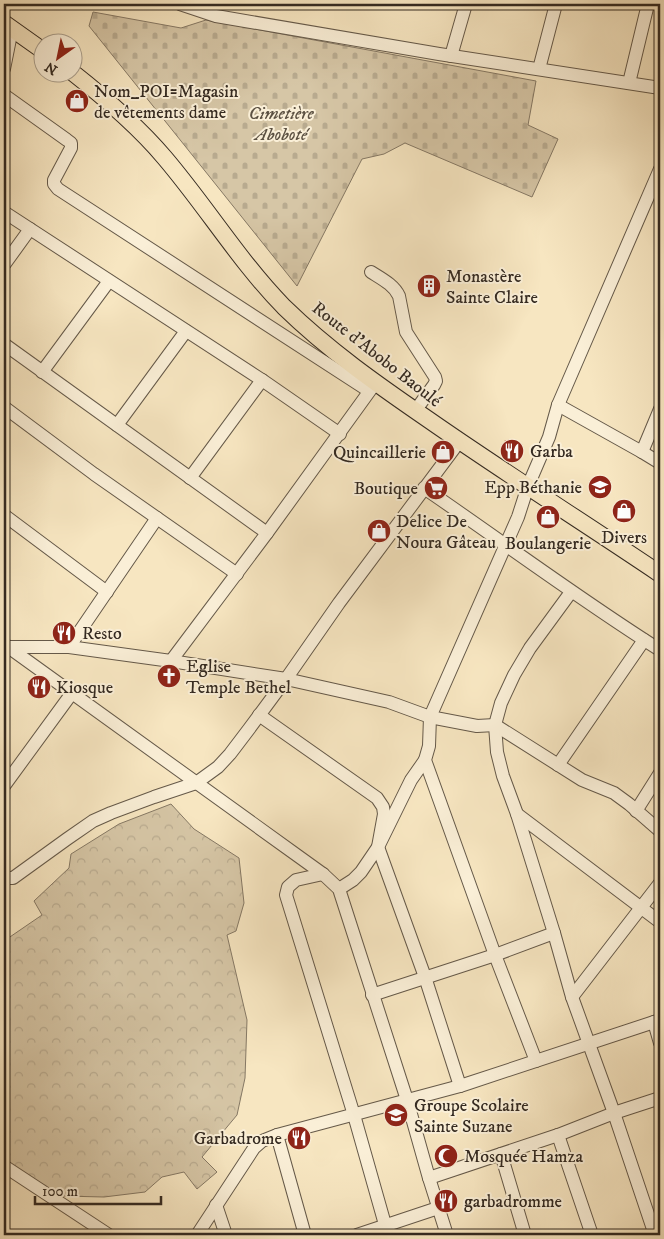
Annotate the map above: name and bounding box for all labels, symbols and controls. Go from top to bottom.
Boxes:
north arrow [32,32,82,82]
text: N [41,57,61,79]
place label: Nom_POI=Magasin de vêtements dame [94,81,239,124]
shop icon: Nom_POI=Magasin de vêtements dame [64,88,90,114]
park label: Cimetière Aboboté [248,103,314,146]
place label: Monastère Sainte Claire [446,266,538,309]
building icon: Monastère Sainte Claire [416,273,442,299]
street label: Route d'Abobo Baoulé [307,297,446,413]
restaurant icon: Garba [499,438,525,464]
shop icon: Quincaillerie [430,439,456,465]
place label: Garba [530,441,573,463]
place label: Quincaillerie [333,442,426,464]
school or university icon: Epp Béthanie [587,474,613,500]
supermarket icon: Boutique [423,475,449,501]
place label: Epp Béthanie [484,477,582,499]
place label: Boutique [354,478,418,500]
shop icon: Divers [611,498,637,524]
shop icon: Boulangerie [535,504,561,530]
place label: Delice De Noura Gâteau [396,511,496,554]
shop icon: Delice De Noura Gâteau [366,518,392,544]
place label: Divers [601,527,647,549]
place label: Boulangerie [505,533,591,555]
restaurant icon: Resto [51,620,77,646]
place label: Resto [82,623,122,645]
place label: Eglise Temple Bethel [186,656,292,699]
church icon: Eglise Temple Bethel [156,663,182,689]
restaurant icon: Kiosque [26,674,52,700]
place label: Kiosque [56,677,113,699]
place label: Groupe Scolaire Sainte Suzane [414,1095,529,1138]
school or university icon: Groupe Scolaire Sainte Suzane [383,1102,409,1128]
restaurant icon: Garbadrome [286,1125,312,1151]
place label: Garbadrome [194,1128,282,1150]
mosque icon: Mosquée Hamza [433,1143,459,1169]
place label: Mosquée Hamza [464,1146,583,1168]
scale bar [35,1174,161,1206]
text: 100 m [42,1182,78,1201]
restaurant icon: garbadromme [433,1188,459,1214]
place label: garbadromme [464,1191,562,1213]

